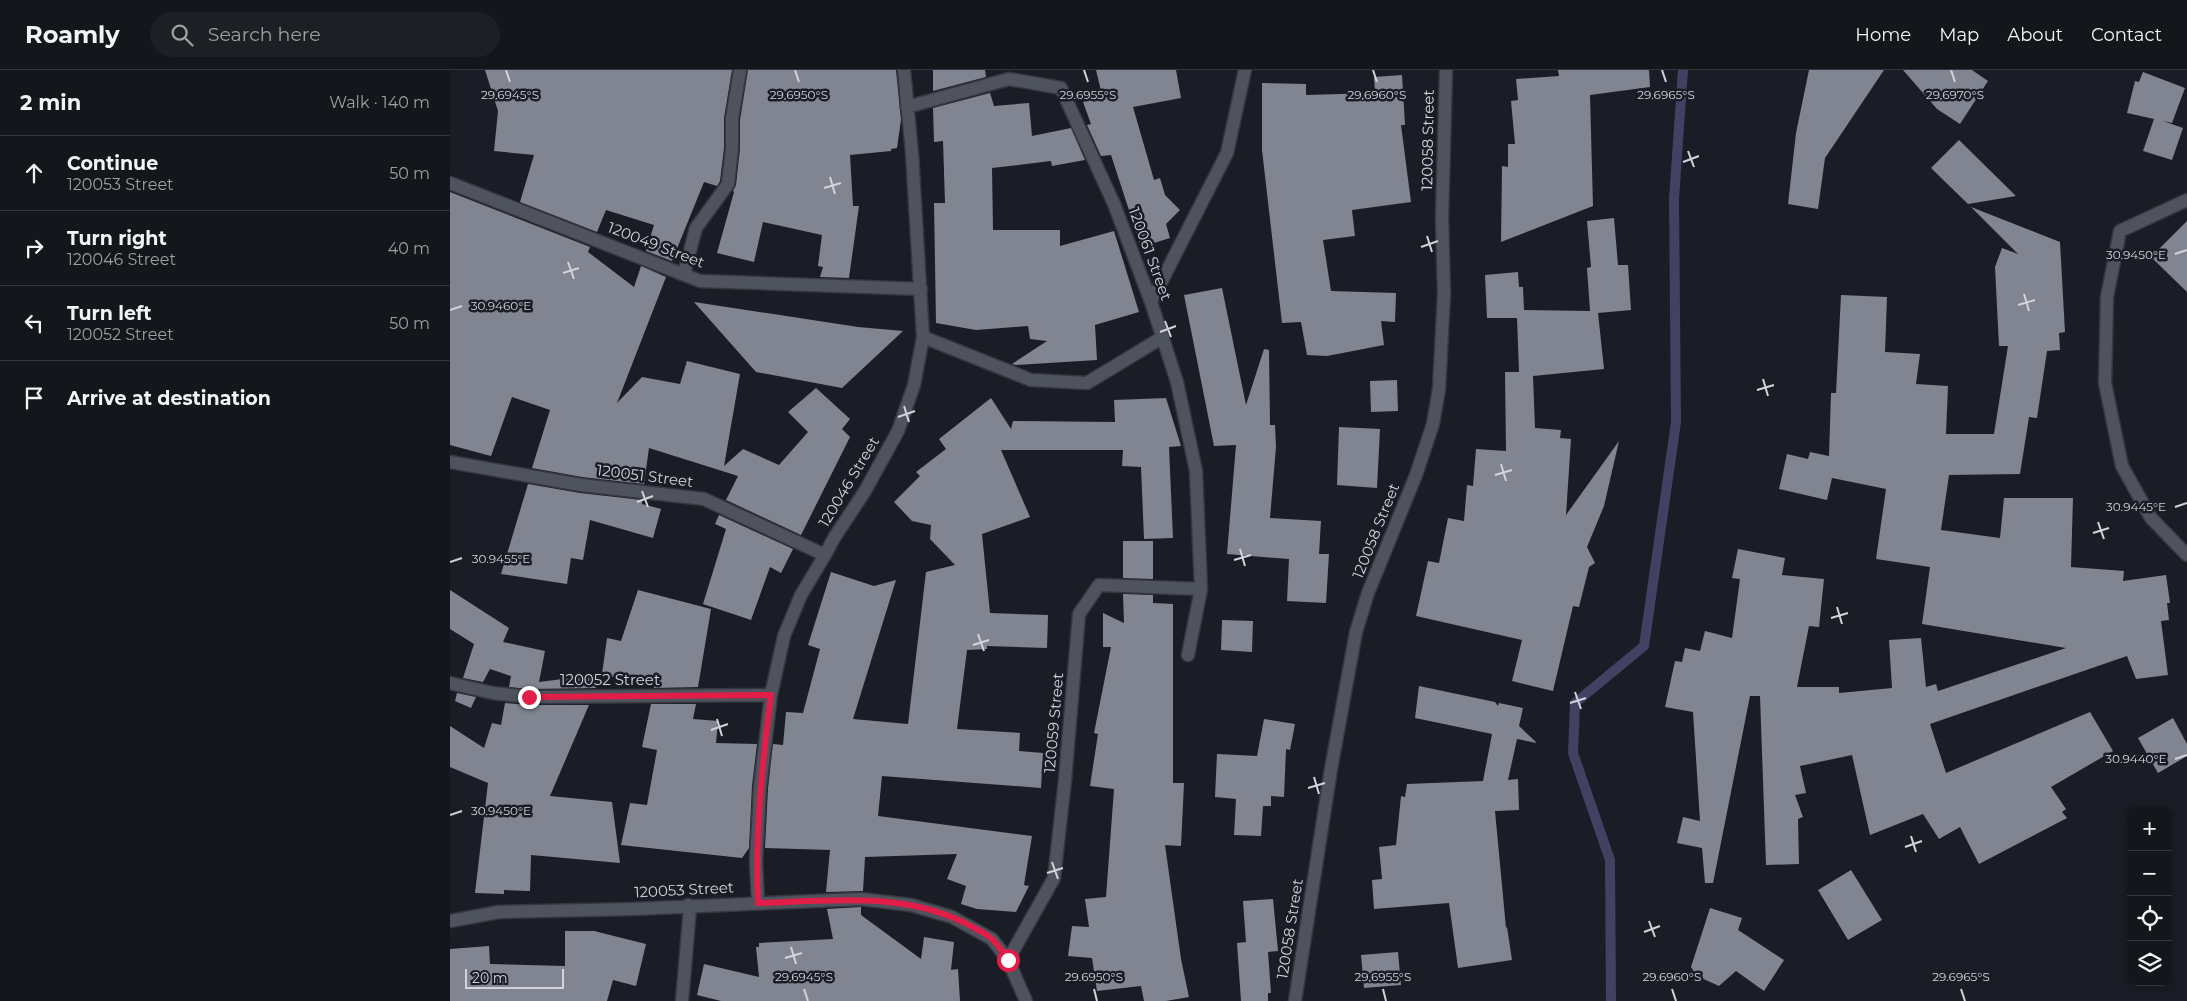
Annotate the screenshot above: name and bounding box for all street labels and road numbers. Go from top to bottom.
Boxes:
street label: 120058 Street [1417,89,1438,191]
street label: 120061 Street [1125,205,1176,303]
street label: 120049 Street [605,217,707,272]
street label: 120046 Street [814,433,883,530]
street label: 120051 Street [596,460,694,491]
street label: 120058 Street [1348,480,1403,581]
street label: 120052 Street [560,670,660,689]
street label: 120059 Street [1040,672,1067,774]
street label: 120053 Street [634,877,734,902]
street label: 120058 Street [1272,878,1307,980]

